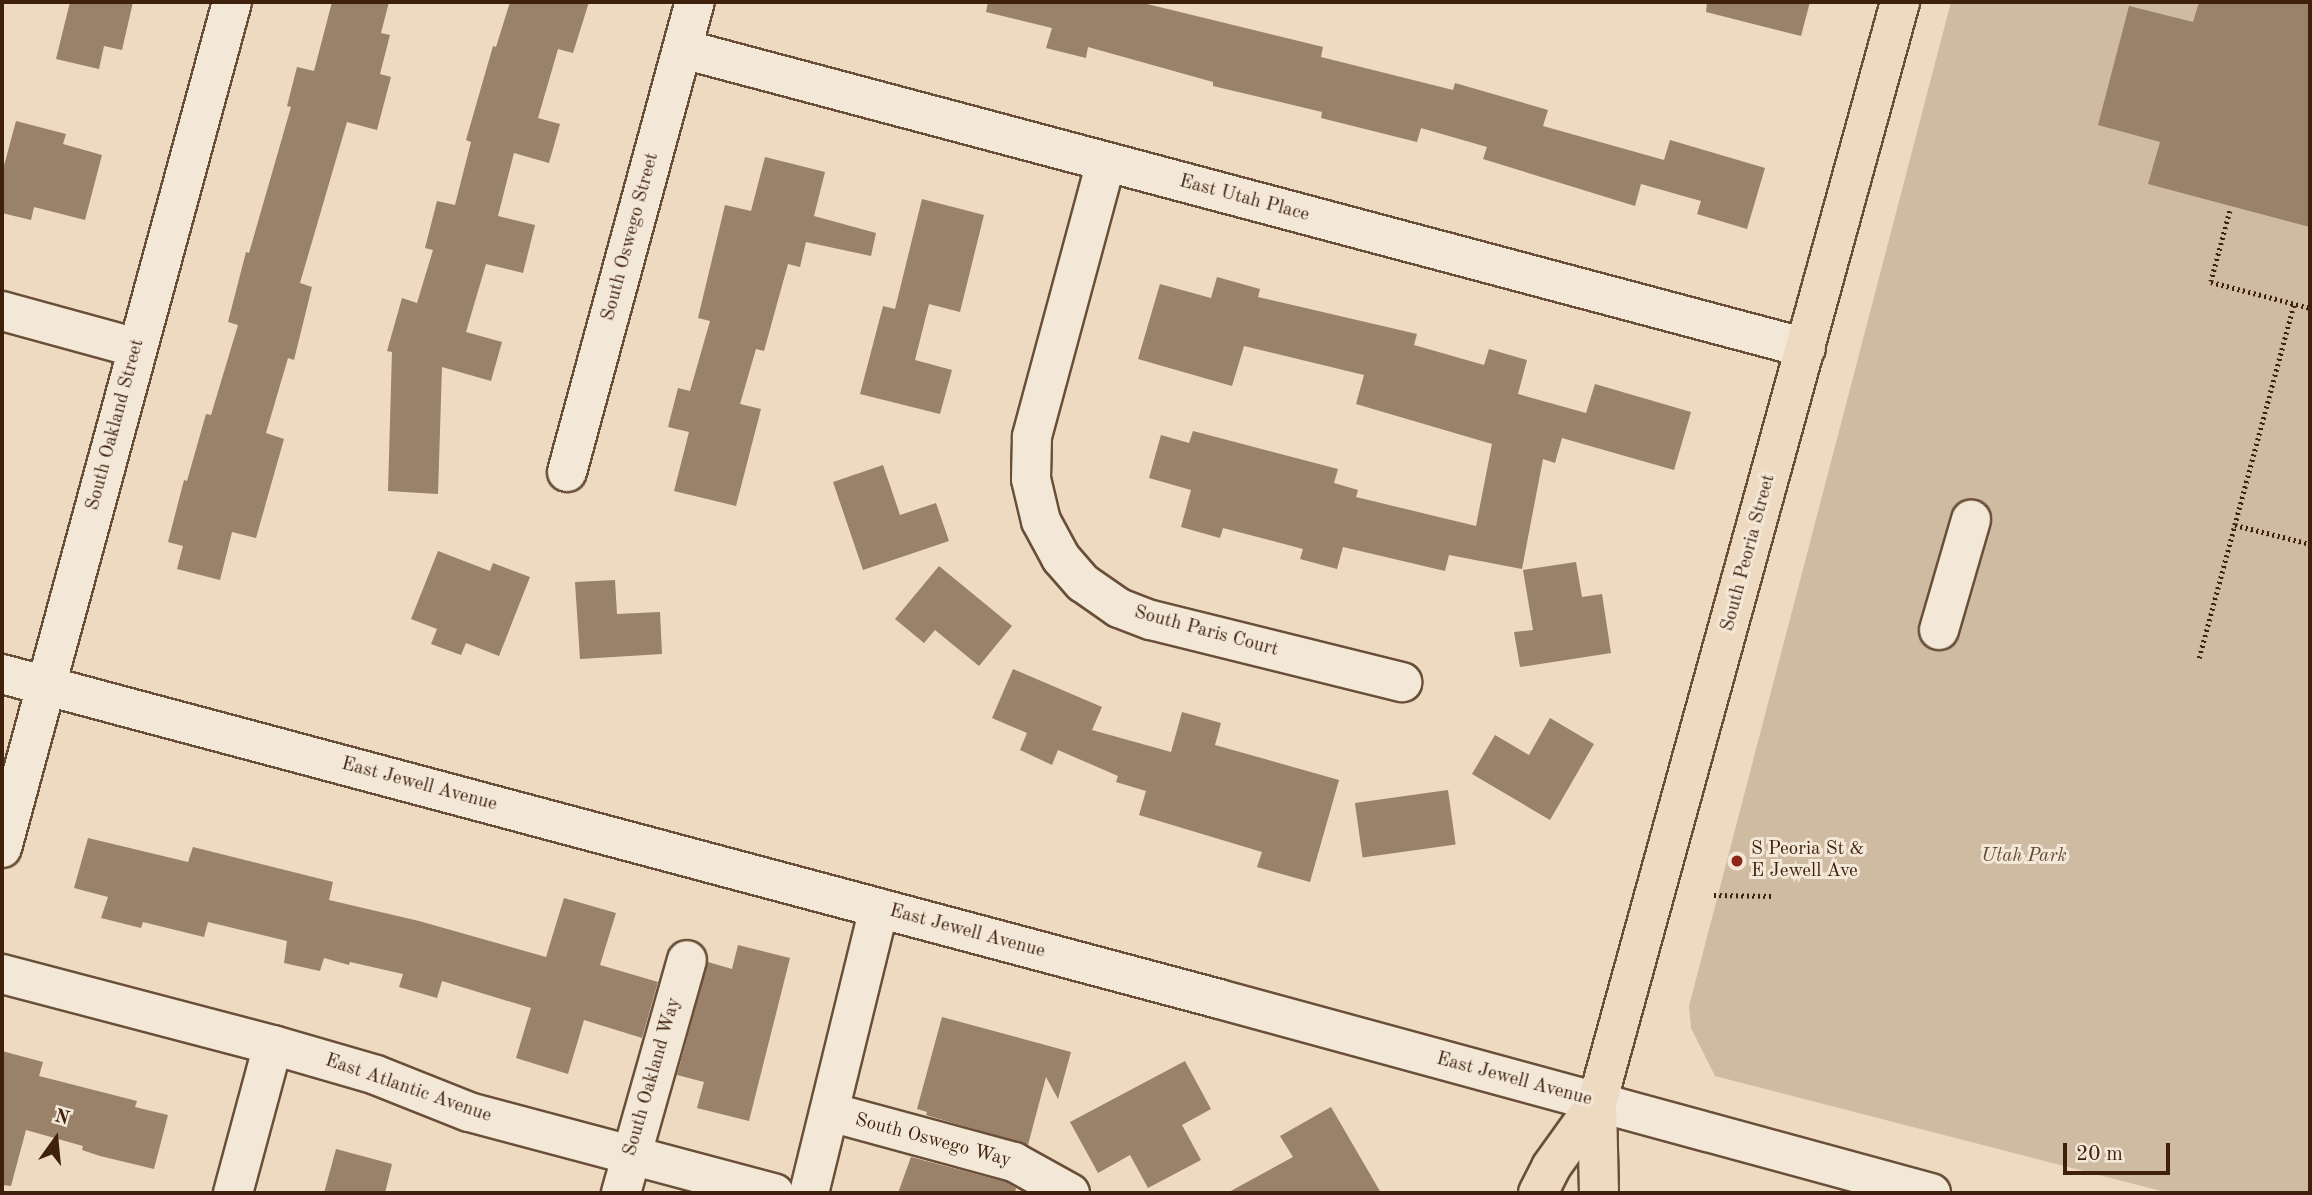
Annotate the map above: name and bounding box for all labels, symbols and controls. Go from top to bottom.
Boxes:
street label: South Oswego Street [598,150,664,324]
street label: East Utah Place [1176,171,1312,227]
street label: South Oakland Street [82,337,150,513]
street label: South Peoria Street [1717,472,1781,634]
street label: South Paris Court [1131,602,1281,662]
street label: East Jewell Avenue [339,753,499,817]
place label: S Peoria St & E Jewell Ave [1751,839,1865,883]
park label: Utah Park [1981,846,2067,868]
marker: S Peoria St & E Jewell Ave [1729,853,1745,869]
street label: East Jewell Avenue [887,900,1047,964]
street label: South Oakland Way [619,995,687,1159]
street label: East Jewell Avenue [1434,1048,1594,1112]
street label: East Atlantic Avenue [322,1050,494,1128]
north arrow [21,1104,91,1174]
text: N [52,1107,71,1129]
street label: South Oswego Way [852,1109,1014,1173]
scale bar [2067,1128,2174,1172]
text: 20 m [2076,1144,2123,1165]

